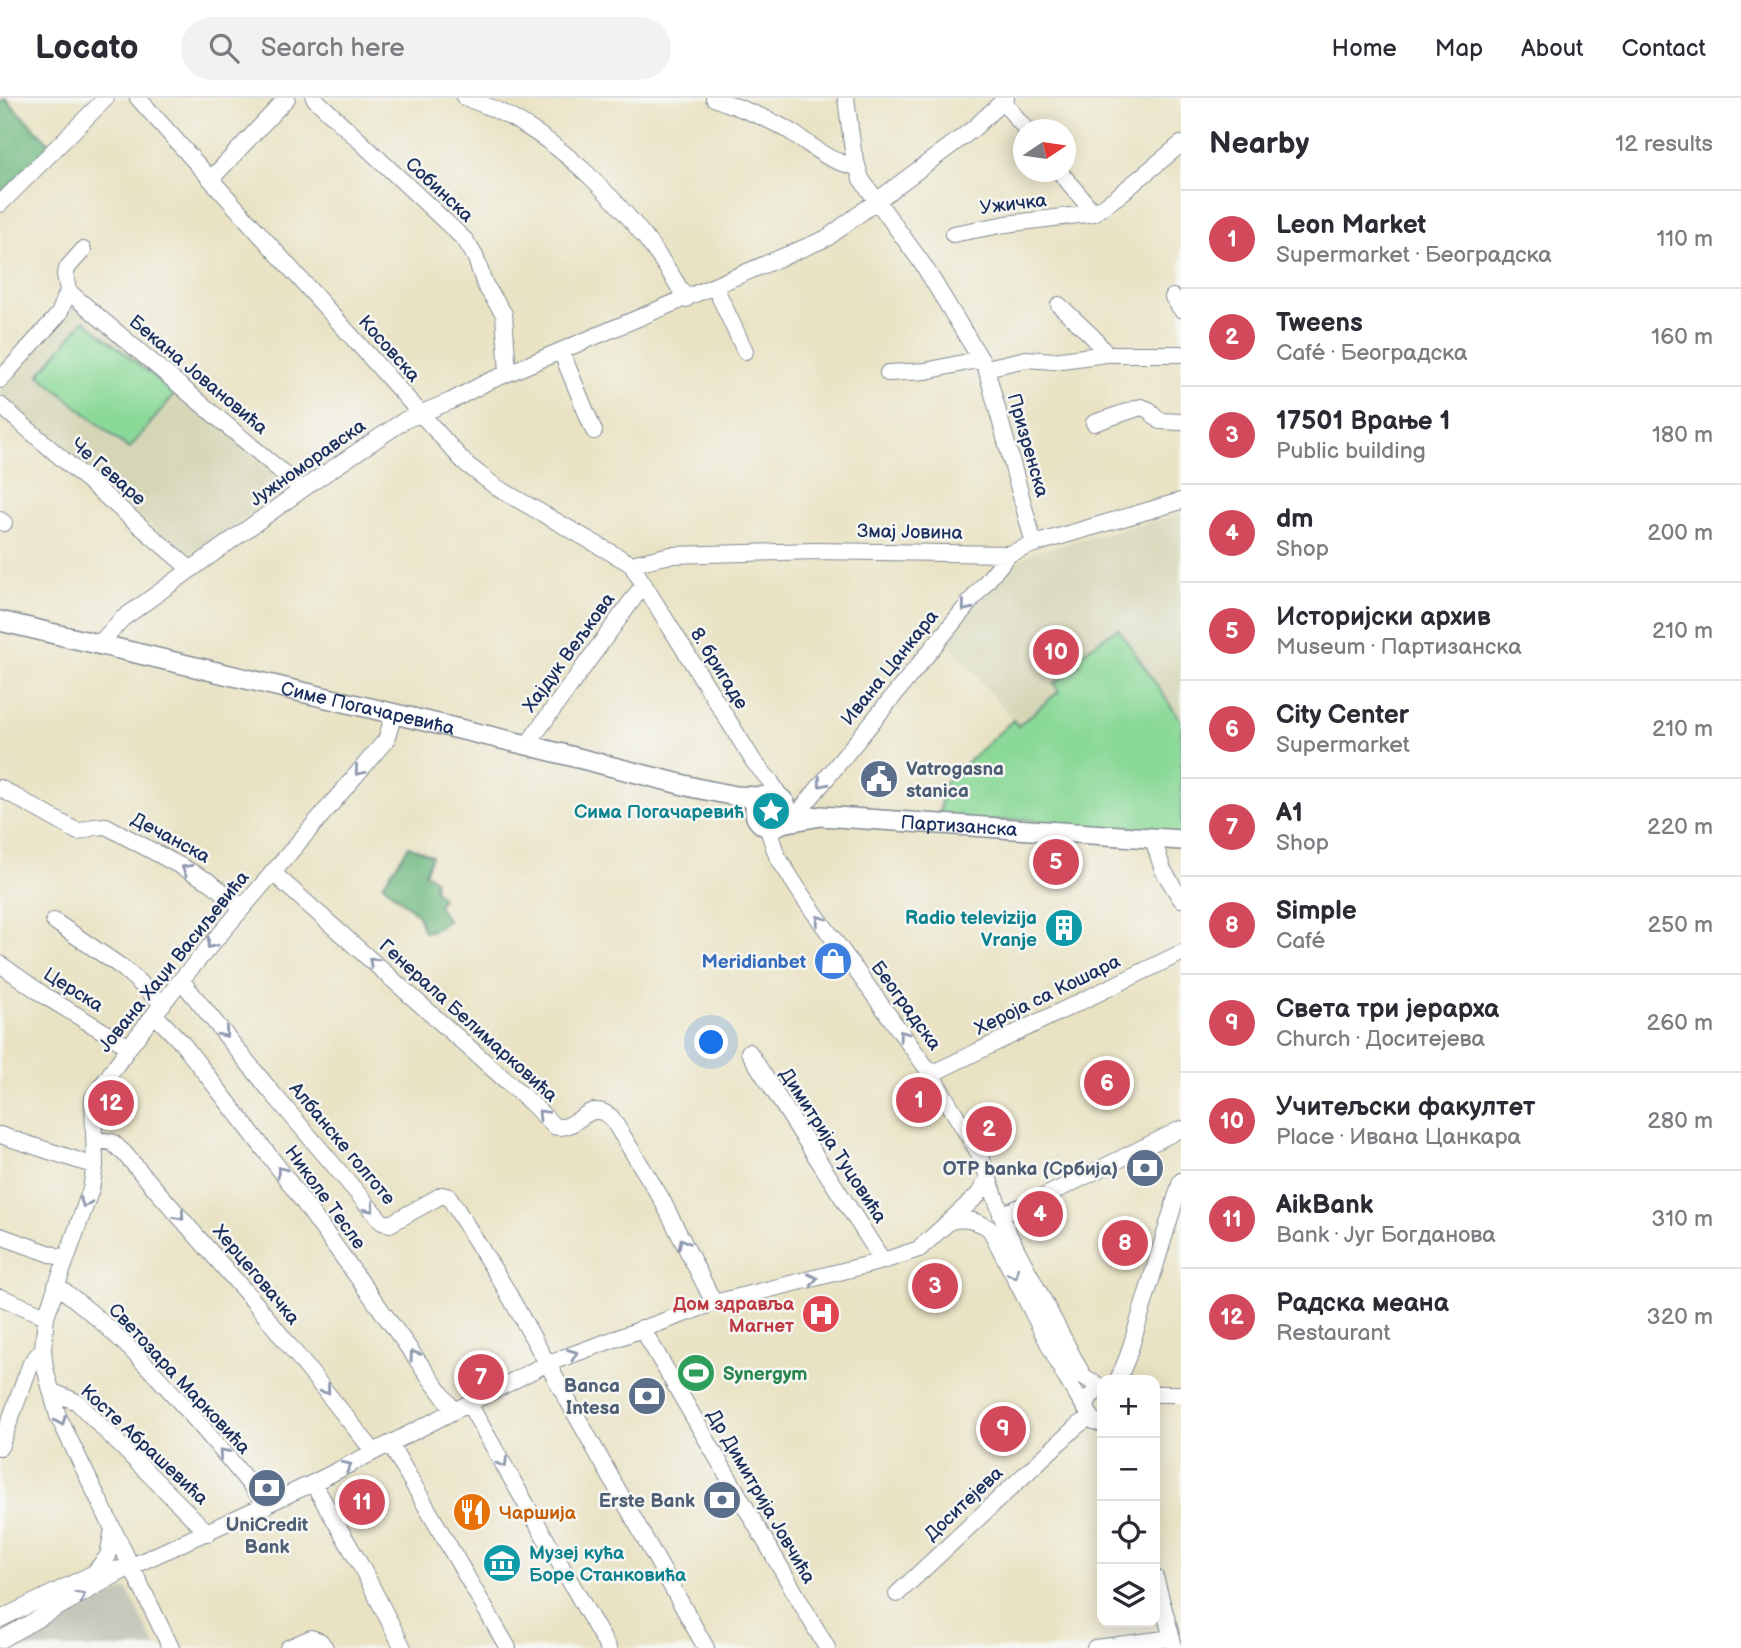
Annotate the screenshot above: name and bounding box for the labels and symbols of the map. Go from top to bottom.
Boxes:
north arrow [1013,119,1076,182]
street label: Собинска [400,153,478,227]
street label: Ужичка [978,189,1048,220]
street label: Бекана Јовановића [124,310,272,440]
street label: Косовска [353,311,425,387]
street label: Призренска [1002,391,1053,500]
street label: Јужноморавска [245,415,370,512]
street label: Че Геваре [66,433,151,511]
street label: Змај Јовина [857,520,963,545]
street label: Хајдук Вељкова [518,589,620,717]
one-way arrow [961,600,974,612]
street label: Ивана Цанкара [837,606,944,730]
street label: 8. бригаде [685,624,753,714]
pin: 10 [1033,626,1079,678]
street label: Симе Погачаревића [278,677,457,741]
public building icon: Vatrogasna stanica [858,758,900,800]
place label: Vatrogasna stanica [906,758,1004,803]
one-way arrow [355,763,367,776]
one-way arrow [817,776,830,788]
place icon: Сима Погачаревић [750,790,792,832]
place label: Сима Погачаревић [574,801,744,824]
street label: Дечанска [127,808,214,869]
street label: Партизанска [900,811,1018,842]
pin: 5 [1033,836,1079,888]
one-way arrow [181,864,193,877]
street label: Јована Хаџи Васиљевића [94,867,254,1057]
place label: Radio televizija Vranje [905,907,1037,952]
building icon: Radio televizija Vranje [1043,907,1085,949]
one-way arrow [816,915,828,928]
street label: Генерала Белимарковића [374,935,562,1107]
one-way arrow [207,937,220,949]
shop icon: Meridianbet [812,940,854,982]
street label: Хероја са Кошара [971,950,1124,1041]
place label: Meridianbet [701,951,807,974]
street label: Београдска [866,957,946,1055]
one-way arrow [368,958,381,970]
street label: Церска [39,963,107,1018]
one-way arrow [216,1025,228,1038]
your location [694,1025,728,1059]
one-way arrow [899,1030,911,1043]
pin: 6 [1084,1057,1130,1109]
street label: Димитрија Туцовића [774,1064,891,1228]
pin: 1 [896,1074,942,1126]
pin: 12 [88,1077,134,1129]
street label: Албанске голготе [283,1077,400,1210]
pin: 2 [966,1103,1012,1155]
one-way arrow [537,1109,550,1122]
street label: Николе Тесле [279,1141,370,1255]
bank icon: OTP banka (Србија) [1124,1147,1166,1189]
place label: OTP banka (Србија) [943,1158,1118,1181]
one-way arrow [276,1166,289,1179]
pin: 4 [1017,1188,1063,1240]
one-way arrow [80,1197,94,1209]
one-way arrow [361,1201,374,1213]
one-way arrow [172,1208,184,1221]
pin: 8 [1102,1217,1148,1269]
street label: Херцеговачка [207,1220,304,1330]
one-way arrow [678,1238,692,1250]
pin: 3 [912,1260,958,1312]
one-way arrow [1005,1267,1019,1279]
one-way arrow [807,1273,819,1287]
place label: Дом здравља Магнет [673,1293,795,1338]
hospital icon: Дом здравља Магнет [800,1293,842,1335]
street label: Светозара Марковића [103,1299,255,1459]
one-way arrow [566,1348,578,1362]
one-way arrow [410,1350,422,1363]
pin: 7 [458,1351,504,1403]
sports icon: Synergym [675,1352,717,1394]
place label: Synergym [723,1363,808,1386]
place label: Banca Intesa [564,1375,620,1420]
bank icon: Banca Intesa [626,1375,668,1417]
street label: Косте Абрашевића [75,1380,213,1510]
one-way arrow [317,1383,330,1395]
pin: 9 [980,1403,1026,1455]
street label: Др Димитрија Јовчића [701,1406,820,1588]
one-way arrow [53,1414,67,1427]
one-way arrow [219,1448,231,1461]
one-way arrow [495,1456,508,1468]
one-way arrow [340,1460,352,1474]
street label: Доситејева [920,1462,1008,1546]
bank icon: UniCredit Bank [246,1467,288,1509]
pin: 11 [339,1476,385,1528]
bank icon: Erste Bank [701,1479,743,1521]
place label: Erste Bank [599,1490,695,1513]
restaurant icon: Чаршија [451,1491,493,1533]
place label: Чаршија [499,1502,577,1525]
place label: UniCredit Bank [226,1514,309,1559]
museum icon: Музеј кућа Боре Станковића [481,1542,523,1584]
place label: Музеј кућа Боре Станковића [529,1542,687,1587]
one-way arrow [73,1591,86,1604]

